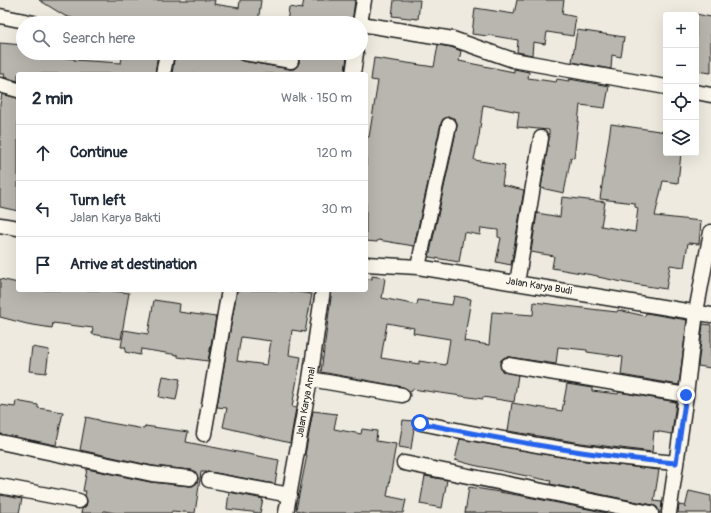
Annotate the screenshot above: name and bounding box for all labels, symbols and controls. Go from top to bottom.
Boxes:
map controls [663,12,699,156]
button: + [663,12,699,48]
search box [16,16,368,60]
icon: search [30,27,52,49]
text: Search here [62,29,135,48]
button: − [663,48,699,84]
button: locate [663,84,699,120]
text: 2 min [32,88,73,109]
text: Walk · 150 m [281,90,352,106]
button: layers [663,120,699,156]
icon: ahead [32,142,54,164]
text: Continue [70,143,128,162]
text: 120 m [316,145,352,161]
text: Turn left [70,191,126,210]
icon: left [32,198,54,220]
text: 30 m [322,201,352,217]
text: Jalan Karya Bakti [70,210,161,226]
icon: arrive [32,254,54,276]
text: Arrive at destination [70,255,197,274]
street label: Jalan Karya Budi [505,275,573,297]
street label: Jalan Karya Amal [294,366,318,438]
route end [677,386,695,404]
route start [411,414,429,432]

